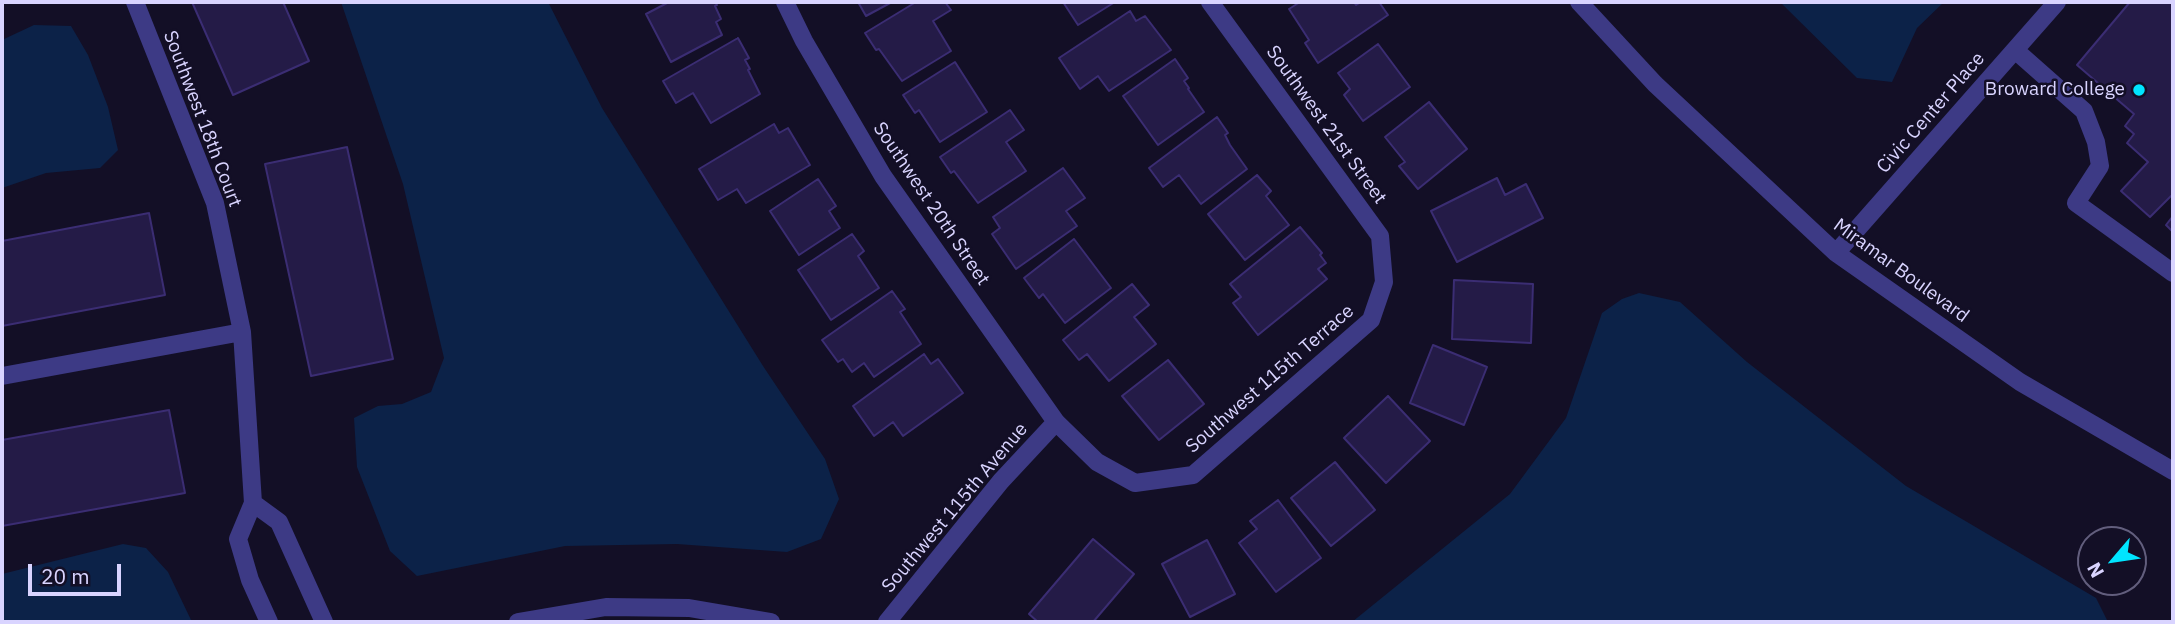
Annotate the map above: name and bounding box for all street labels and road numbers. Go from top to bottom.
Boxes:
street label: Southwest 18th Court [158,28,246,210]
street label: Southwest 21st Street [1261,41,1391,209]
street label: Civic Center Place [1872,48,1990,178]
street label: Southwest 20th Street [868,118,994,290]
street label: Miramar Boulevard [1829,214,1973,328]
street label: Southwest 115th Terrace [1181,300,1359,458]
street label: Southwest 115th Avenue [877,418,1033,598]

